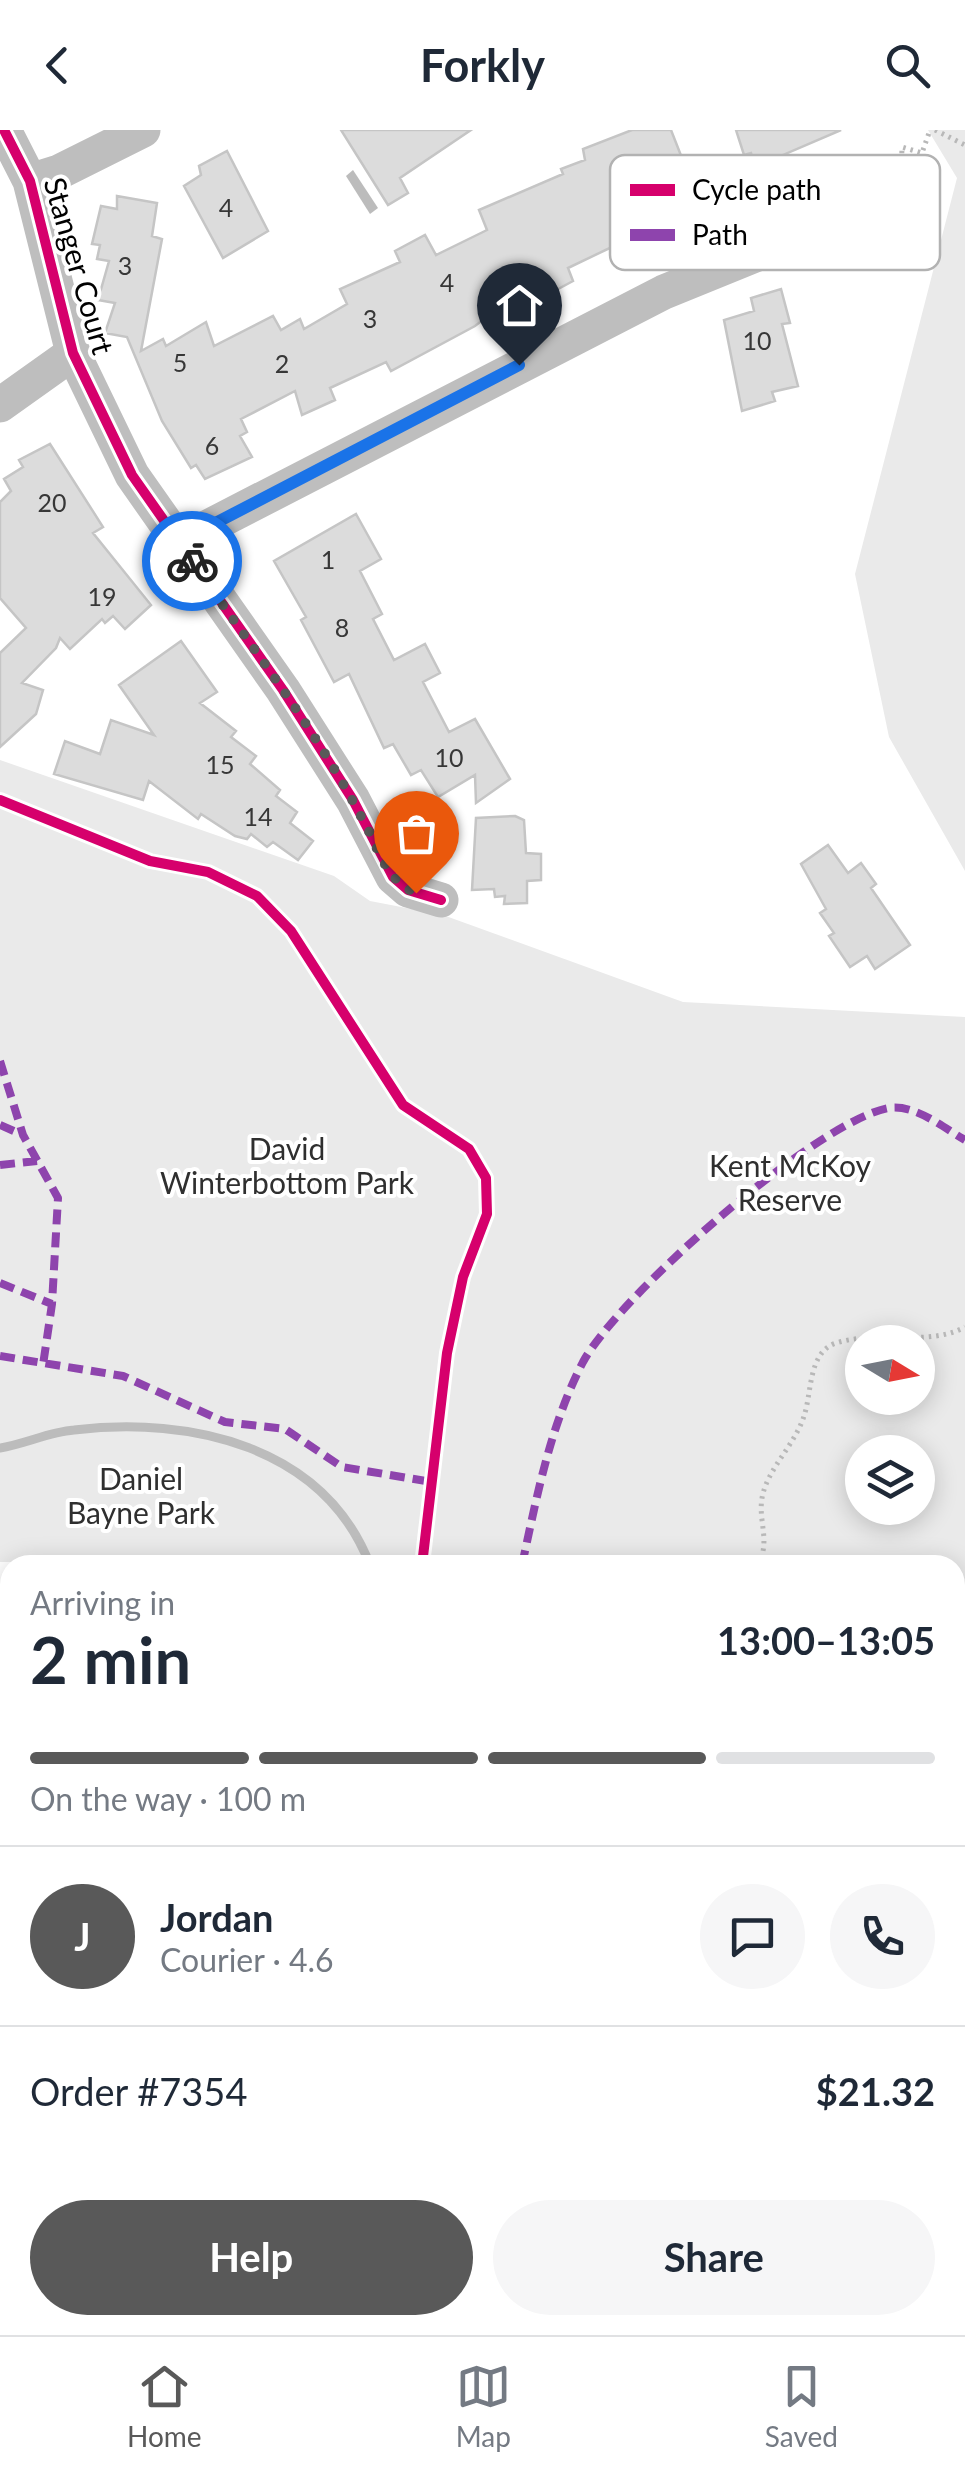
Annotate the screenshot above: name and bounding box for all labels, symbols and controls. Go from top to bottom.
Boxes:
icon: back [30,38,85,93]
text: Forkly [420,38,545,92]
icon: search [880,38,935,93]
legend [610,155,940,270]
text: Cycle path [692,172,821,206]
street label: Stanger Court [37,173,122,358]
house number: 4 [219,192,233,222]
text: Path [692,217,748,251]
house number: 3 [118,250,132,280]
pin [477,263,562,366]
house number: 4 [440,267,454,297]
icon: home [492,278,547,333]
house number: 3 [363,303,377,333]
house number: 10 [742,325,772,355]
house number: 5 [173,347,187,377]
house number: 2 [275,348,289,378]
house number: 6 [205,430,219,460]
house number: 20 [37,487,67,517]
courier [142,511,242,611]
icon: bike [165,534,220,589]
house number: 1 [321,544,335,574]
house number: 19 [87,581,117,611]
house number: 8 [335,612,349,642]
house number: 10 [434,742,464,772]
house number: 15 [205,749,235,779]
pin [374,791,459,894]
house number: 14 [243,801,273,831]
icon: bag [389,806,444,861]
park label: David Winterbottom Park [160,1130,415,1200]
park label: Kent McKoy Reserve [709,1147,871,1217]
north arrow [845,1325,935,1415]
map controls [845,1325,935,1525]
button: layers [845,1435,935,1525]
park label: Daniel Bayne Park [67,1460,216,1530]
text: Arriving in [30,1583,175,1622]
text: 13:00–13:05 [717,1617,935,1663]
text: 2 min [30,1620,191,1698]
text: On the way · 100 m [30,1779,306,1818]
button: chat [700,1884,805,1989]
button: phone [830,1884,935,1989]
text: Jordan [160,1894,273,1940]
text: J [74,1913,91,1959]
text: Courier · 4.6 [160,1940,334,1979]
text: Order #7354 [30,2068,247,2114]
text: $21.32 [816,2068,935,2114]
button: Help [30,2200,473,2315]
button: Share [493,2200,935,2315]
tab: Home [127,2359,202,2453]
tab: Map [456,2359,511,2453]
tab: Saved [765,2359,838,2453]

